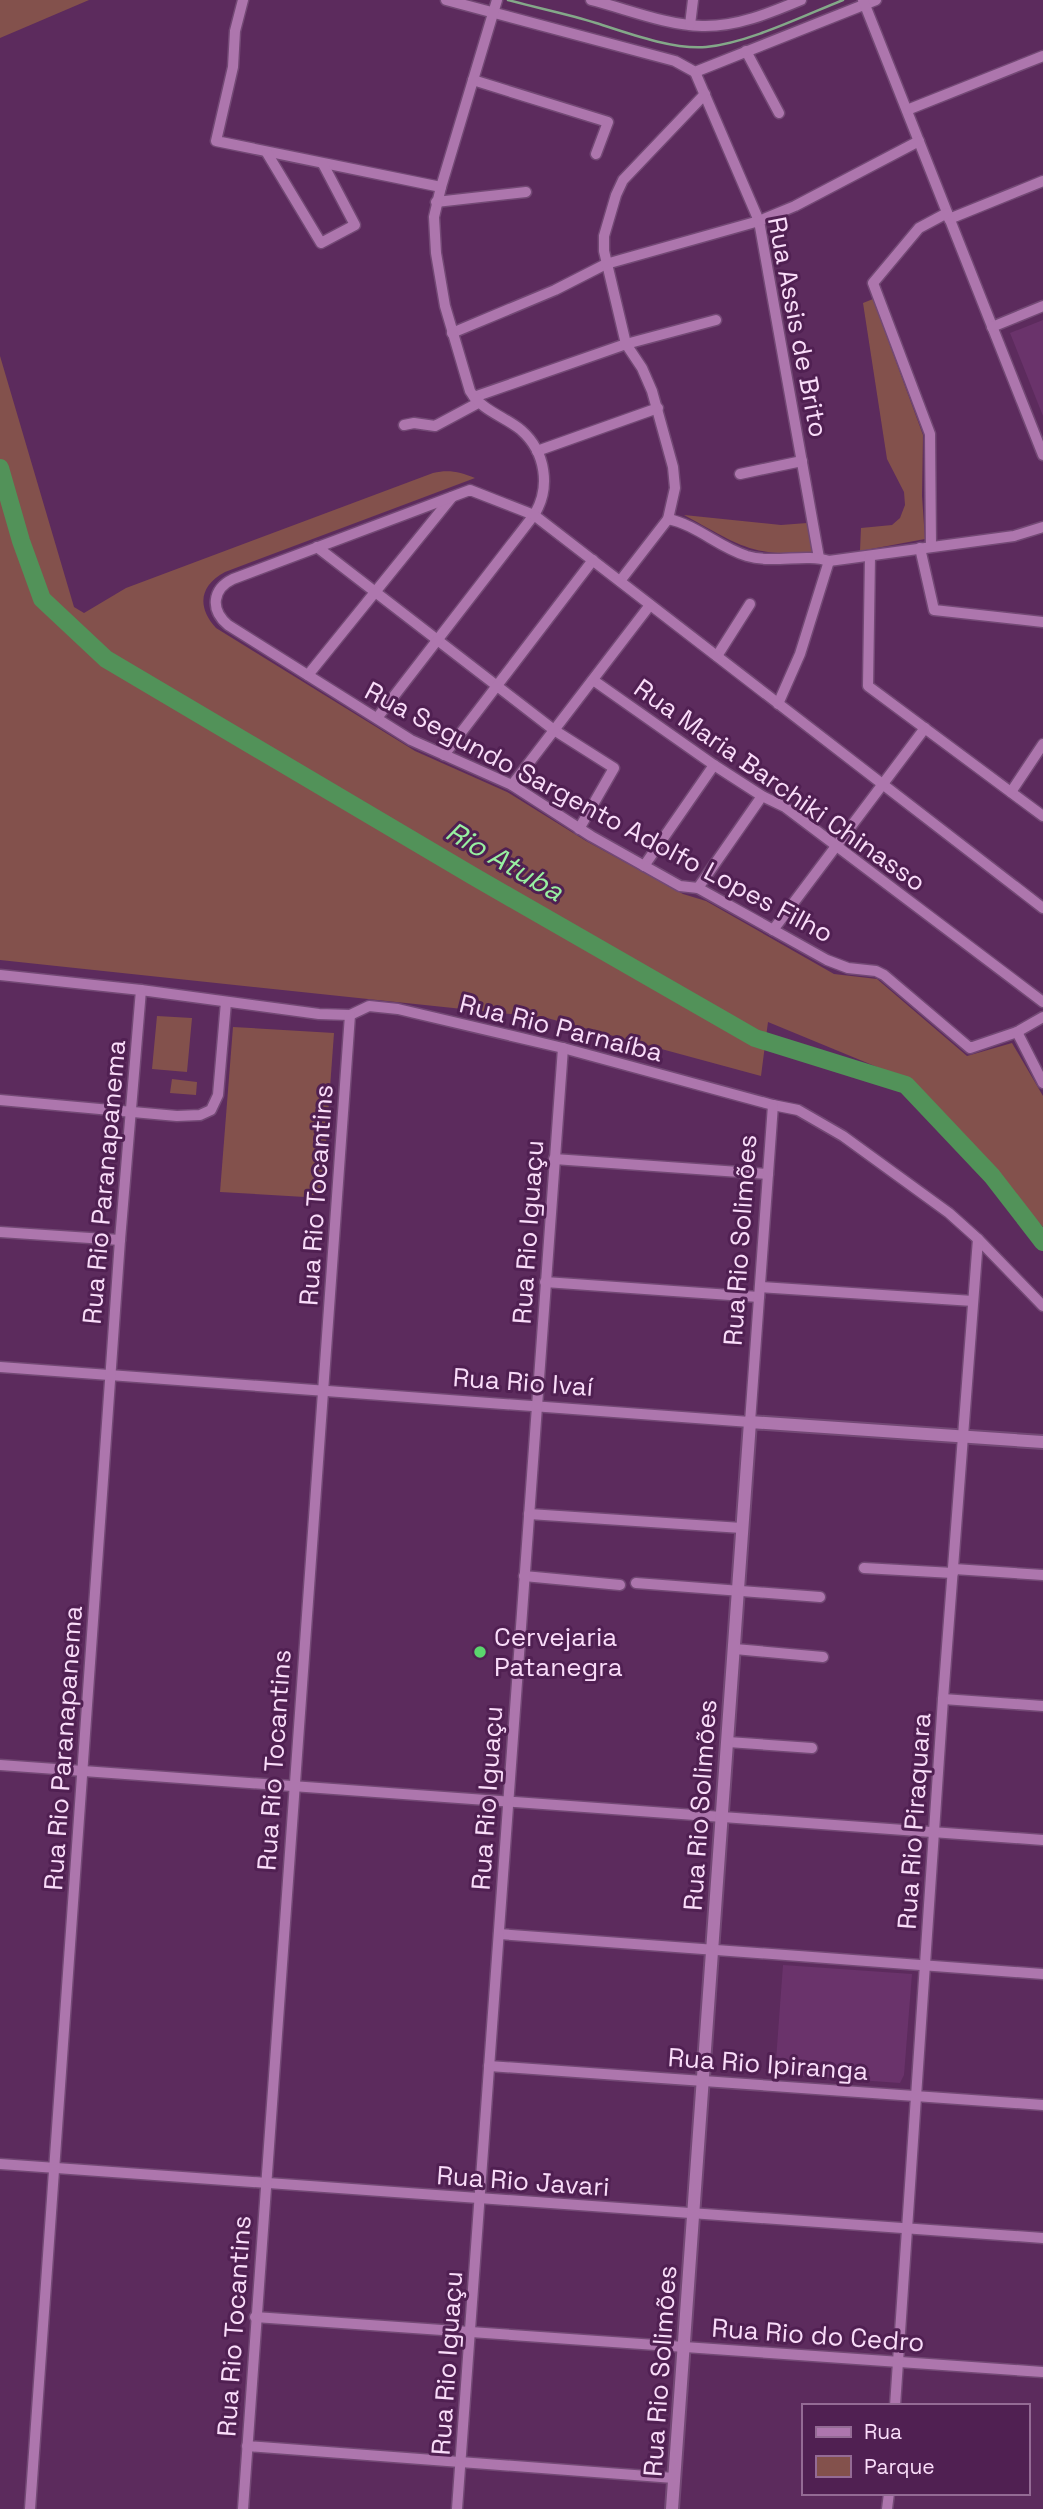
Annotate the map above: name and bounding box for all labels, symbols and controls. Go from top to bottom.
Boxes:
street label: Rua Assis de Brito [760,214,836,440]
street label: Rua Maria Barchiki Chinasso [627,671,933,899]
street label: Rua Segundo Sargento Adolfo Lopes Filho [359,674,839,950]
water label: Rio Atuba [440,813,571,910]
street label: Rua Rio Parnaíba [456,986,666,1070]
street label: Rua Rio Paranapanema [75,1038,133,1326]
street label: Rua Rio Tocantins [291,1083,341,1307]
street label: Rua Rio Solimões [716,1133,764,1347]
street label: Rua Rio Iguaçu [505,1139,551,1325]
street label: Rua Rio Ivaí [452,1360,595,1404]
street label: Rua Rio Paranapanema [36,1604,90,1891]
place label: Cervejaria Patanegra [494,1620,623,1684]
marker: Cervejaria Patanegra [472,1644,488,1660]
street label: Rua Rio Tocantins [249,1648,299,1872]
street label: Rua Rio Solimões [676,1698,724,1912]
street label: Rua Rio Iguaçu [464,1705,510,1891]
street label: Rua Rio Piraquara [889,1711,939,1931]
street label: Rua Rio Ipiranga [667,2040,869,2088]
street label: Rua Rio Javari [435,2158,611,2204]
street label: Rua Rio Tocantins [209,2214,259,2438]
street label: Rua Rio Solimões [636,2264,684,2478]
street label: Rua Rio Iguaçu [424,2270,470,2456]
street label: Rua Rio do Cedro [710,2311,926,2359]
legend [802,2404,1029,2495]
text: Rua [864,2418,902,2445]
text: Parque [864,2453,935,2480]

